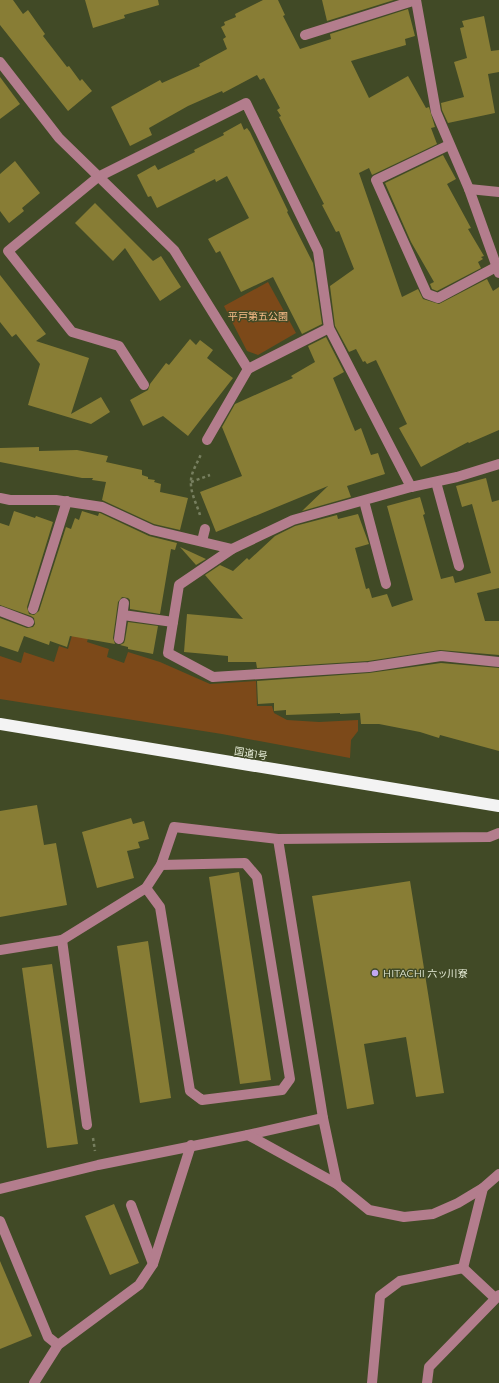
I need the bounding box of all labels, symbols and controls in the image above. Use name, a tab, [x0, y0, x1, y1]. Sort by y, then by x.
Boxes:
park label: 平戸第五公園	[228, 310, 288, 323]
street label: 国道1号	[233, 744, 269, 763]
place label: HITACHI 六ッ川寮	[383, 967, 467, 980]
marker: HITACHI 六ッ川寮	[370, 968, 380, 978]

